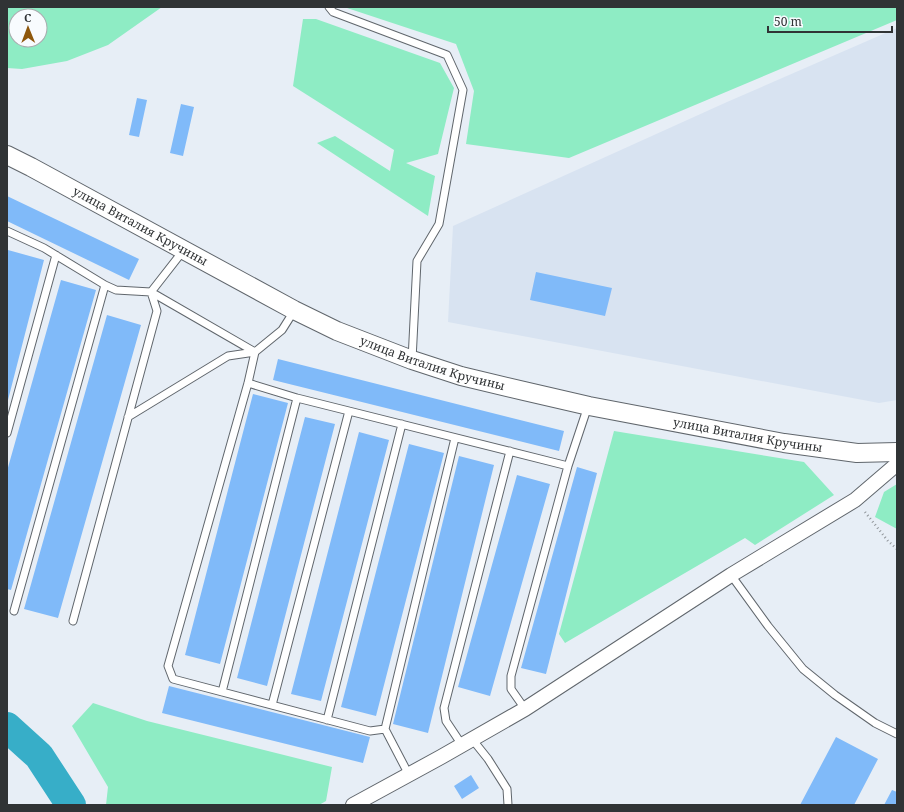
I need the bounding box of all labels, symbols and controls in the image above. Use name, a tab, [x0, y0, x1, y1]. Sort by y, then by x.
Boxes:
north arrow	[8, 8, 48, 48]
scale bar	[768, 8, 892, 34]
text: С	[24, 10, 32, 25]
text: 50 m	[774, 13, 802, 30]
street label: улица Виталия Кручины	[70, 182, 211, 270]
street label: улица Виталия Кручины	[358, 332, 507, 394]
street label: улица Виталия Кручины	[672, 413, 824, 456]

